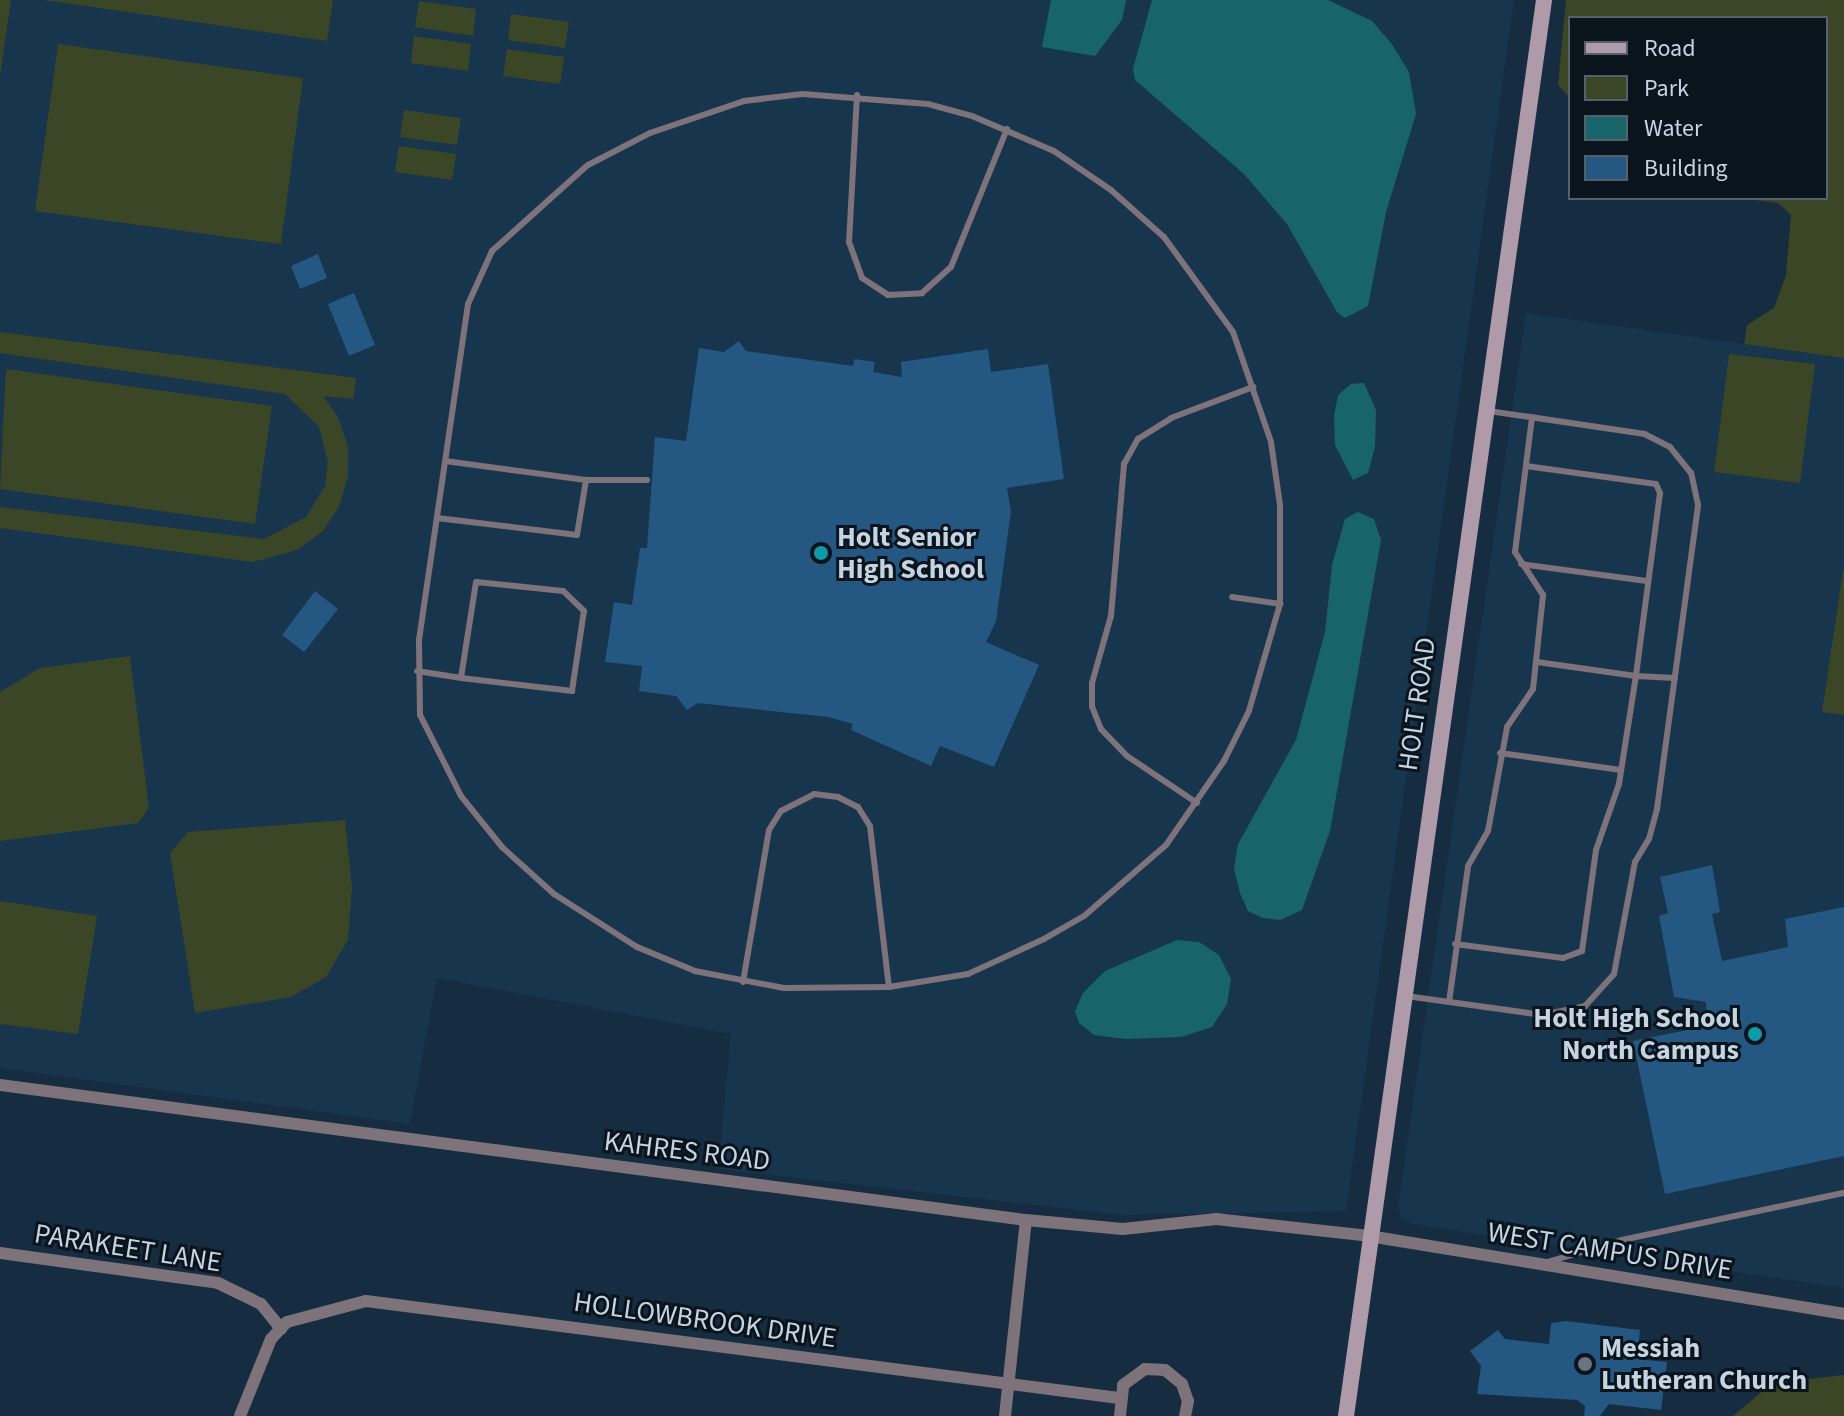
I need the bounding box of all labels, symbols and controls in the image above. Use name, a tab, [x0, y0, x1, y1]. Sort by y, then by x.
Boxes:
legend	[1568, 16, 1828, 200]
text: Road	[1644, 31, 1696, 66]
text: Park	[1644, 71, 1689, 106]
text: Water	[1644, 111, 1702, 146]
text: Building	[1644, 151, 1728, 186]
place label: Holt Senior High School	[837, 520, 984, 586]
marker: Holt Senior High School	[812, 544, 830, 562]
street label: HOLT ROAD	[1391, 635, 1443, 773]
place label: Holt High School North Campus	[1533, 1001, 1739, 1067]
marker: Holt High School North Campus	[1746, 1025, 1764, 1043]
street label: KAHRES ROAD	[602, 1124, 772, 1178]
street label: WEST CAMPUS DRIVE	[1485, 1215, 1735, 1287]
street label: PARAKEET LANE	[32, 1217, 224, 1279]
street label: HOLLOWBROOK DRIVE	[572, 1285, 838, 1355]
place label: Messiah Lutheran Church	[1601, 1331, 1807, 1397]
marker: Messiah Lutheran Church	[1576, 1355, 1594, 1373]

